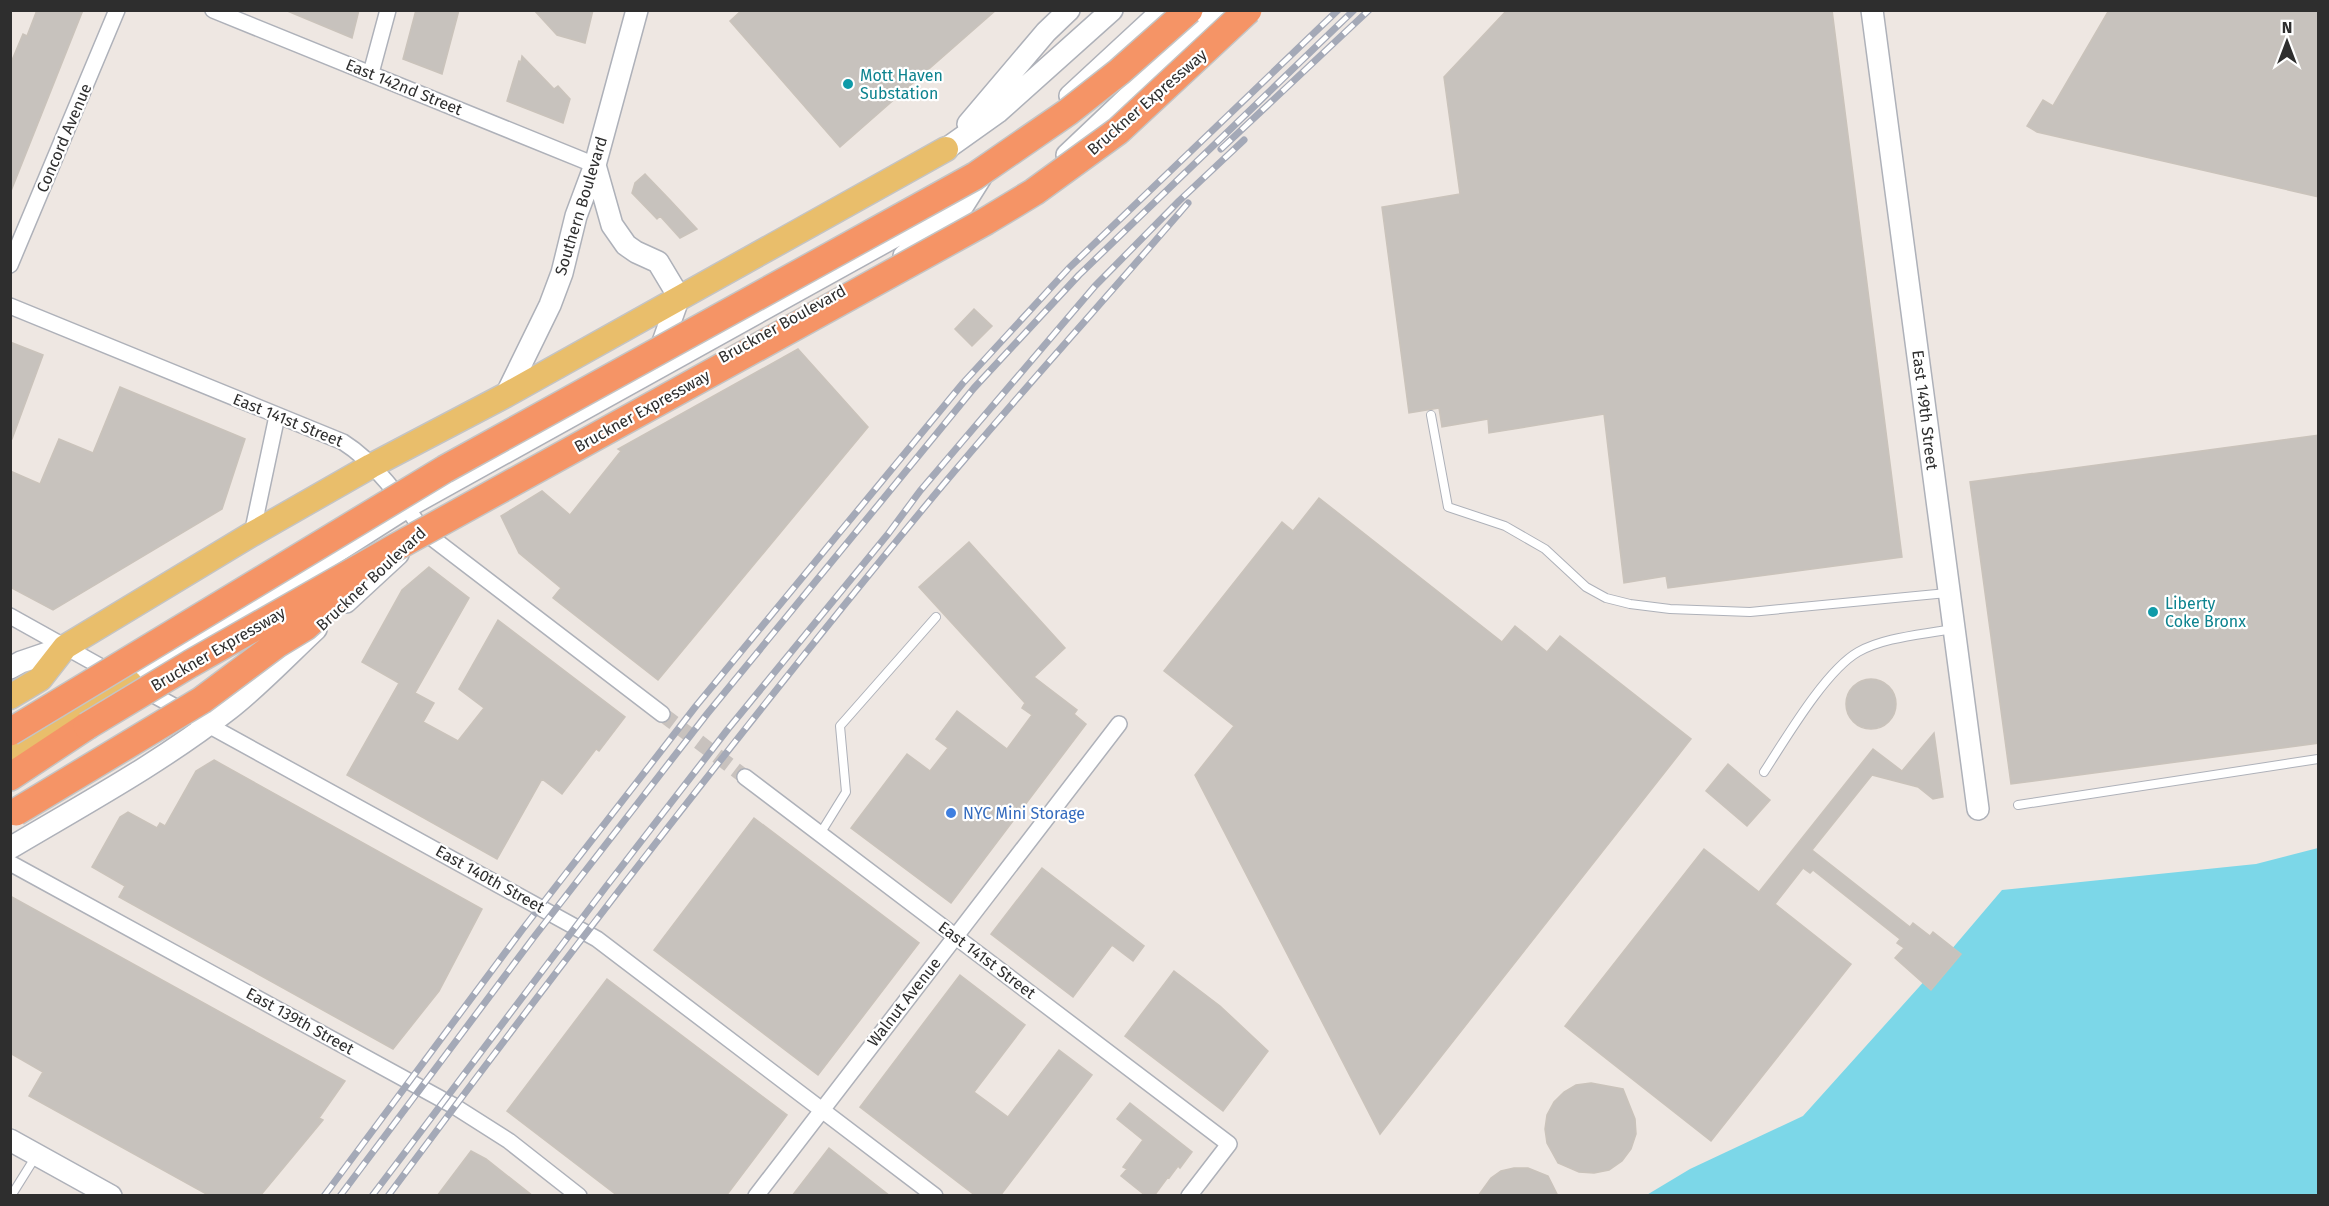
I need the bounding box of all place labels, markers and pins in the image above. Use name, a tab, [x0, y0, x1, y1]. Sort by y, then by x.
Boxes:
place label: Mott Haven Substation	[860, 66, 943, 103]
marker: Mott Haven Substation	[841, 77, 855, 91]
place label: Liberty Coke Bronx	[2165, 594, 2246, 631]
marker: Liberty Coke Bronx	[2146, 605, 2160, 619]
place label: NYC Mini Storage	[963, 804, 1085, 823]
marker: NYC Mini Storage	[944, 806, 958, 820]

